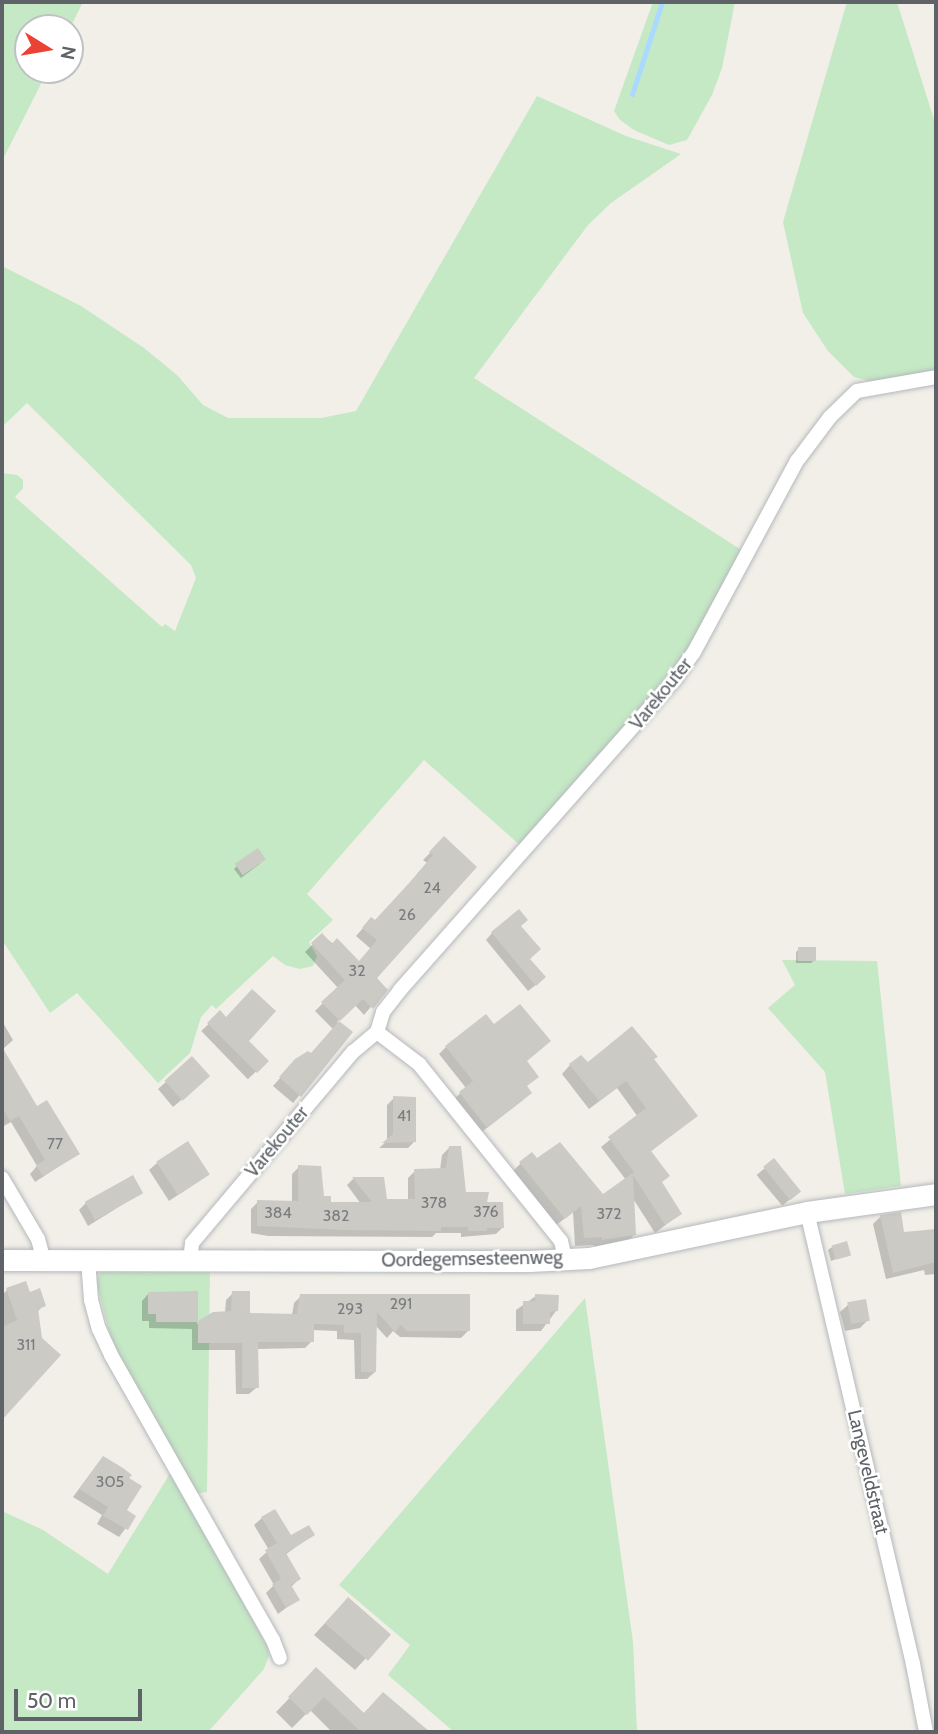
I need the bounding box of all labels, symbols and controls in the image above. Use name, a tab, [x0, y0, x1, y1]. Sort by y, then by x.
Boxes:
north arrow	[14, 14, 84, 84]
text: N	[56, 44, 81, 62]
street label: Varekouter	[625, 653, 697, 735]
house number: 24	[423, 878, 441, 898]
house number: 26	[398, 905, 416, 925]
house number: 32	[348, 961, 366, 981]
street label: Varekouter	[241, 1102, 313, 1182]
house number: 41	[397, 1106, 411, 1126]
house number: 77	[47, 1134, 63, 1154]
house number: 378	[421, 1193, 447, 1213]
house number: 376	[473, 1202, 499, 1222]
house number: 384	[264, 1203, 292, 1223]
house number: 372	[596, 1204, 622, 1224]
house number: 382	[323, 1206, 349, 1226]
street label: Oordegemsesteenweg	[381, 1246, 563, 1272]
house number: 291	[390, 1294, 412, 1314]
house number: 293	[337, 1299, 363, 1319]
house number: 311	[16, 1335, 36, 1355]
street label: Langeveldstraat	[843, 1408, 893, 1536]
house number: 305	[96, 1472, 124, 1492]
scale bar	[18, 1674, 145, 1718]
text: 50 m	[27, 1688, 76, 1713]

